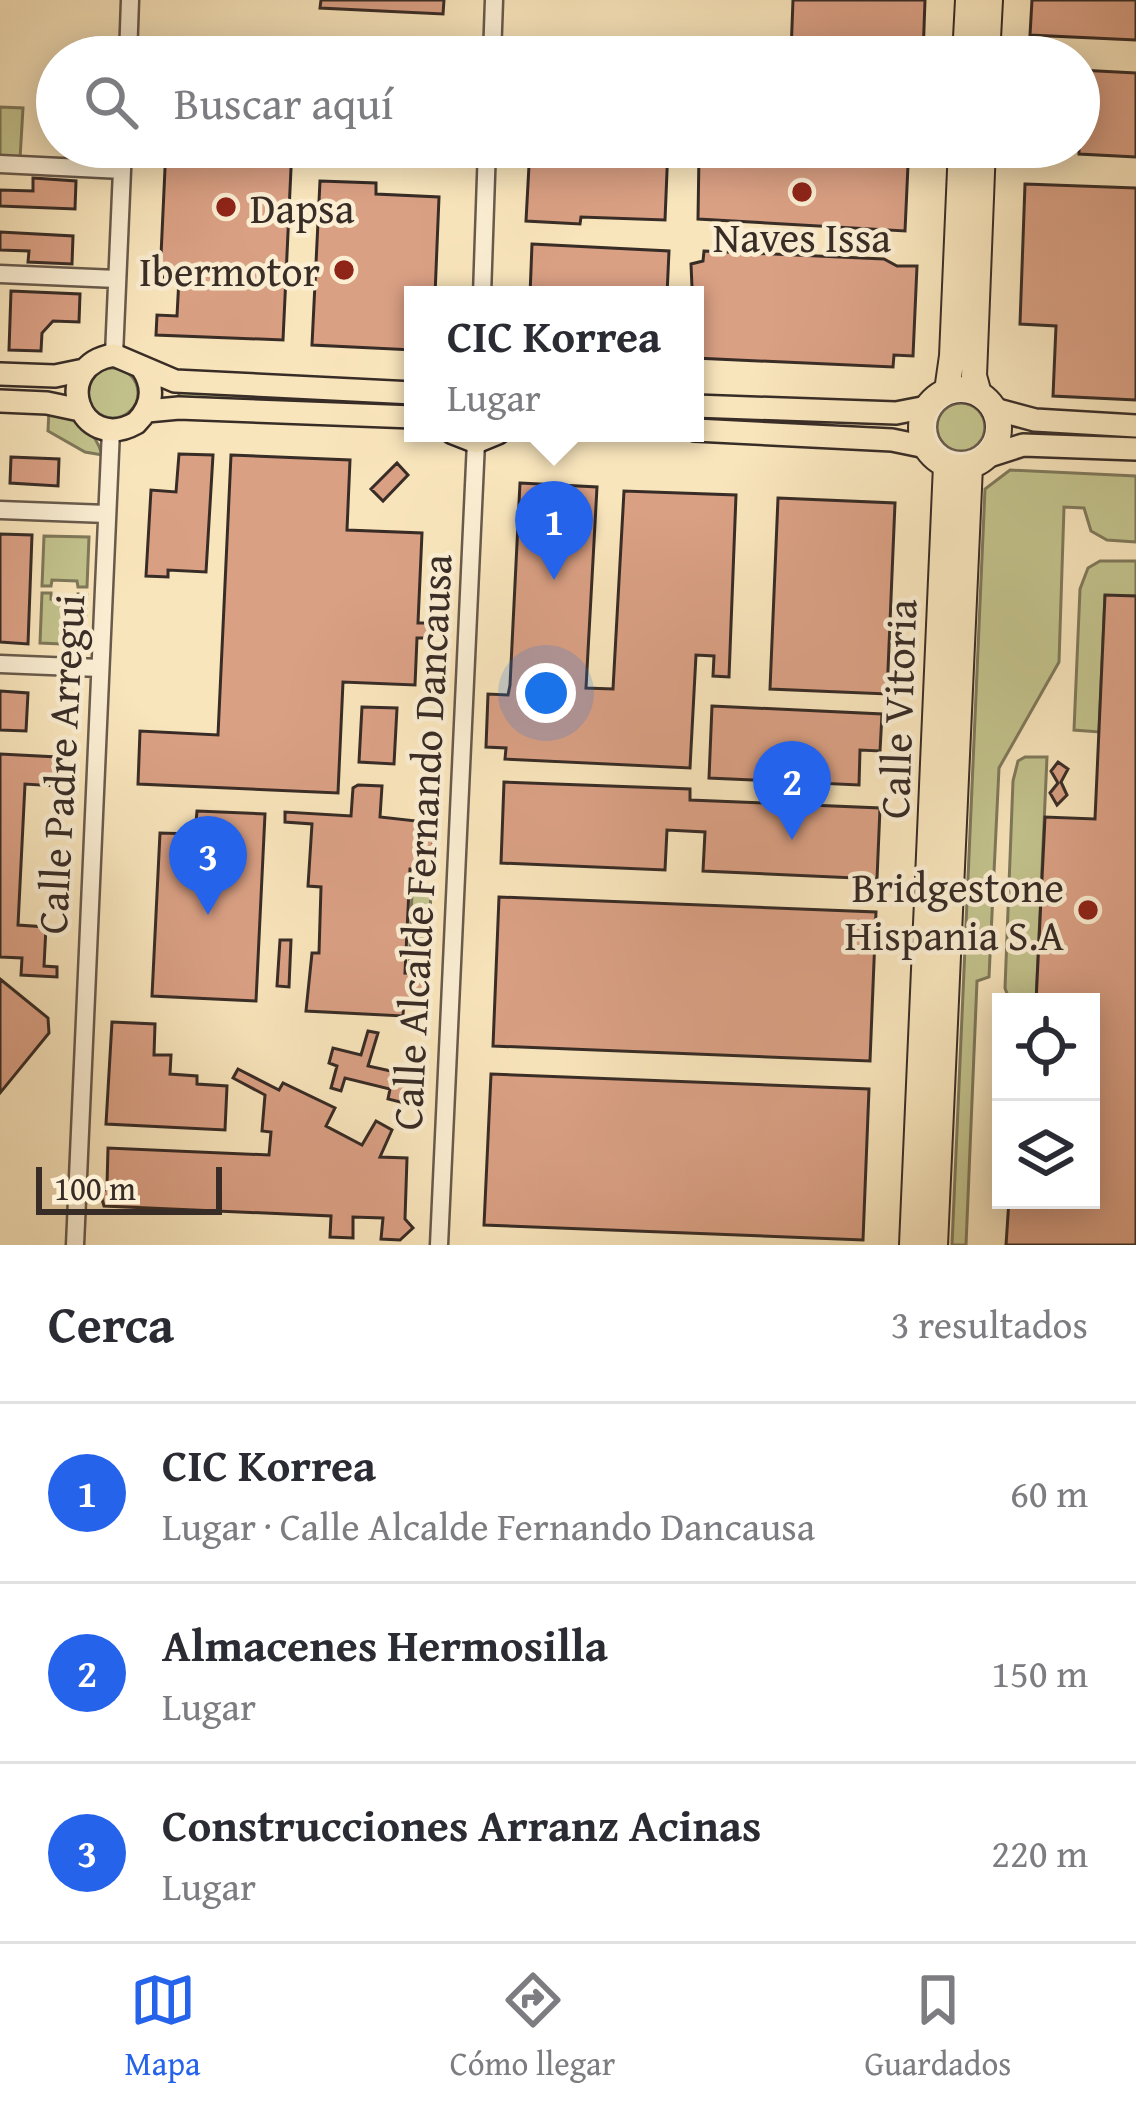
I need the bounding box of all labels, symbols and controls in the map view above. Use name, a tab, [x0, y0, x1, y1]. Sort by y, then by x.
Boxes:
search box	[36, 36, 1100, 168]
icon: search	[78, 69, 144, 135]
text: Buscar aquí	[174, 70, 393, 135]
place label: Dapsa	[250, 177, 355, 238]
marker: Naves Issa	[789, 179, 815, 205]
marker: Dapsa	[213, 194, 239, 220]
place label: Naves Issa	[713, 206, 891, 267]
place label: Ibermotor	[139, 240, 320, 301]
marker: Ibermotor	[331, 257, 357, 283]
popup	[404, 286, 704, 442]
text: CIC Korrea	[447, 303, 661, 368]
text: Lugar	[447, 368, 541, 425]
pin: 1	[515, 481, 593, 580]
street label: Calle Alcalde Fernando Dancausa	[375, 552, 467, 1132]
street label: Calle Padre Arregui	[21, 593, 99, 935]
street label: Calle Vitoria	[863, 598, 931, 820]
your location	[516, 663, 576, 723]
pin: 2	[753, 741, 831, 840]
pin: 3	[169, 816, 247, 915]
place label: Bridgestone Hispania S.A	[845, 856, 1065, 965]
marker: Bridgestone Hispania S.A	[1075, 897, 1101, 923]
map controls	[992, 993, 1100, 1209]
button: locate	[992, 993, 1100, 1101]
button: layers	[992, 1101, 1100, 1209]
scale bar	[36, 1161, 222, 1214]
text: 100 m	[54, 1164, 136, 1212]
text: Cerca	[48, 1286, 174, 1361]
text: 3 resultados	[891, 1295, 1088, 1352]
text: CIC Korrea	[162, 1432, 376, 1497]
text: 1	[77, 1464, 97, 1521]
text: 60 m	[1010, 1464, 1088, 1521]
text: Lugar · Calle Alcalde Fernando Dancausa	[162, 1497, 815, 1554]
text: Almacenes Hermosilla	[162, 1612, 608, 1677]
text: 2	[77, 1644, 97, 1701]
text: 150 m	[991, 1644, 1088, 1701]
text: Lugar	[162, 1677, 256, 1734]
text: Construcciones Arranz Acinas	[162, 1792, 761, 1857]
text: 3	[77, 1824, 97, 1881]
text: 220 m	[991, 1824, 1088, 1881]
text: Lugar	[162, 1857, 256, 1914]
tab: Mapa	[125, 1967, 201, 2087]
tab: Cómo llegar	[450, 1967, 615, 2087]
tab: Guardados	[864, 1967, 1011, 2087]

